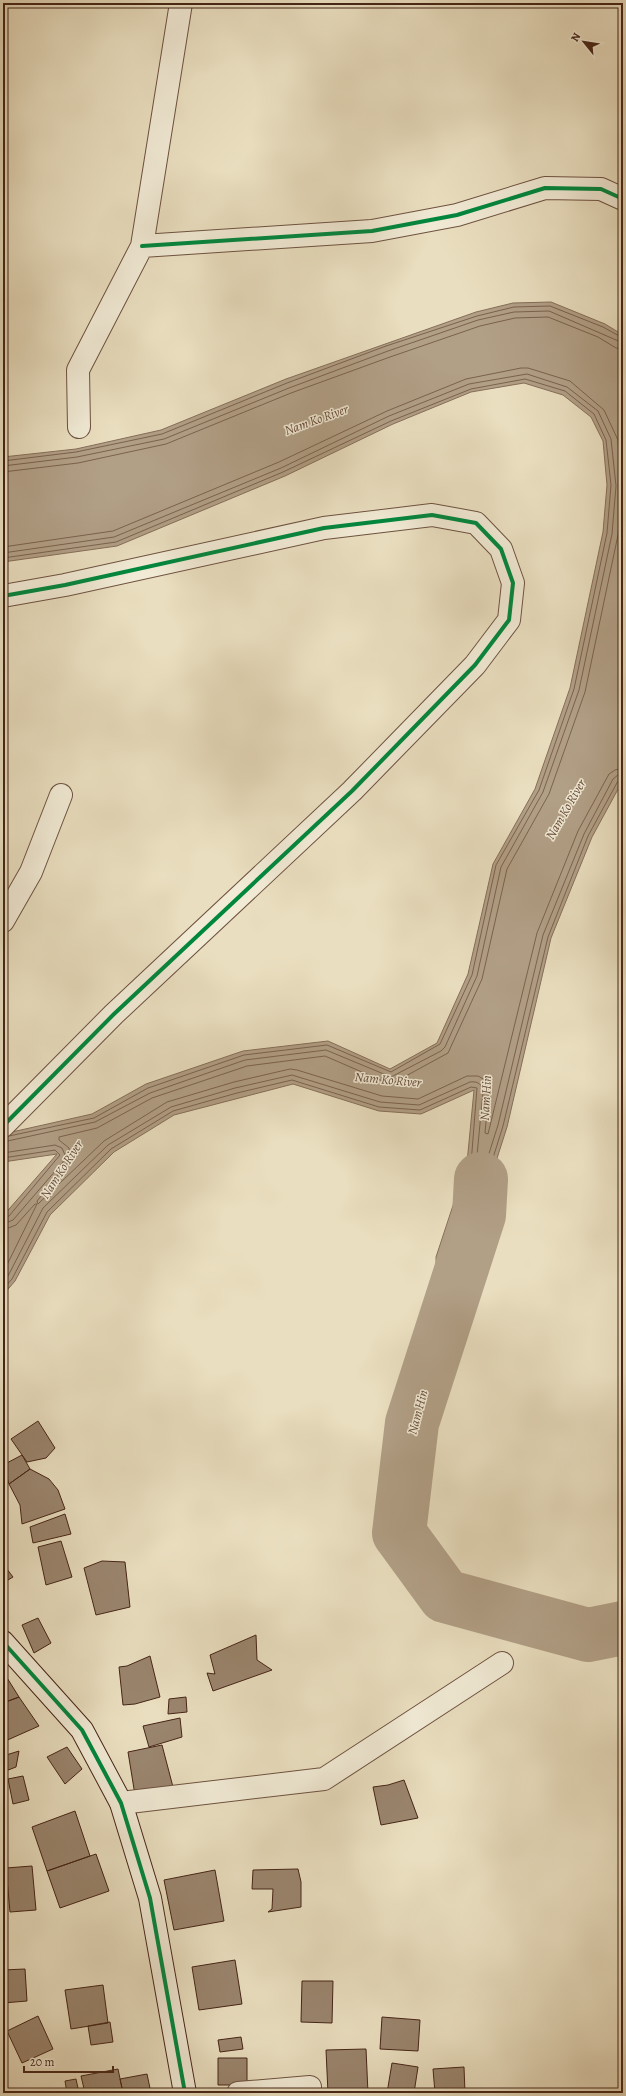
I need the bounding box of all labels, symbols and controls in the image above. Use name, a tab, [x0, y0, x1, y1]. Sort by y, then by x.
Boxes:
north arrow	[564, 22, 604, 62]
text: N	[567, 30, 584, 44]
water label: Nam Ko River	[282, 400, 351, 439]
water label: Nam Ko River	[541, 776, 590, 842]
water label: Nam Ko River	[354, 1068, 422, 1091]
water label: Nam Hin	[476, 1075, 495, 1121]
water label: Nam Ko River	[36, 1136, 87, 1202]
water label: Nam Hin	[403, 1388, 432, 1436]
scale bar	[24, 2048, 113, 2074]
text: 20 m	[30, 2054, 54, 2070]

